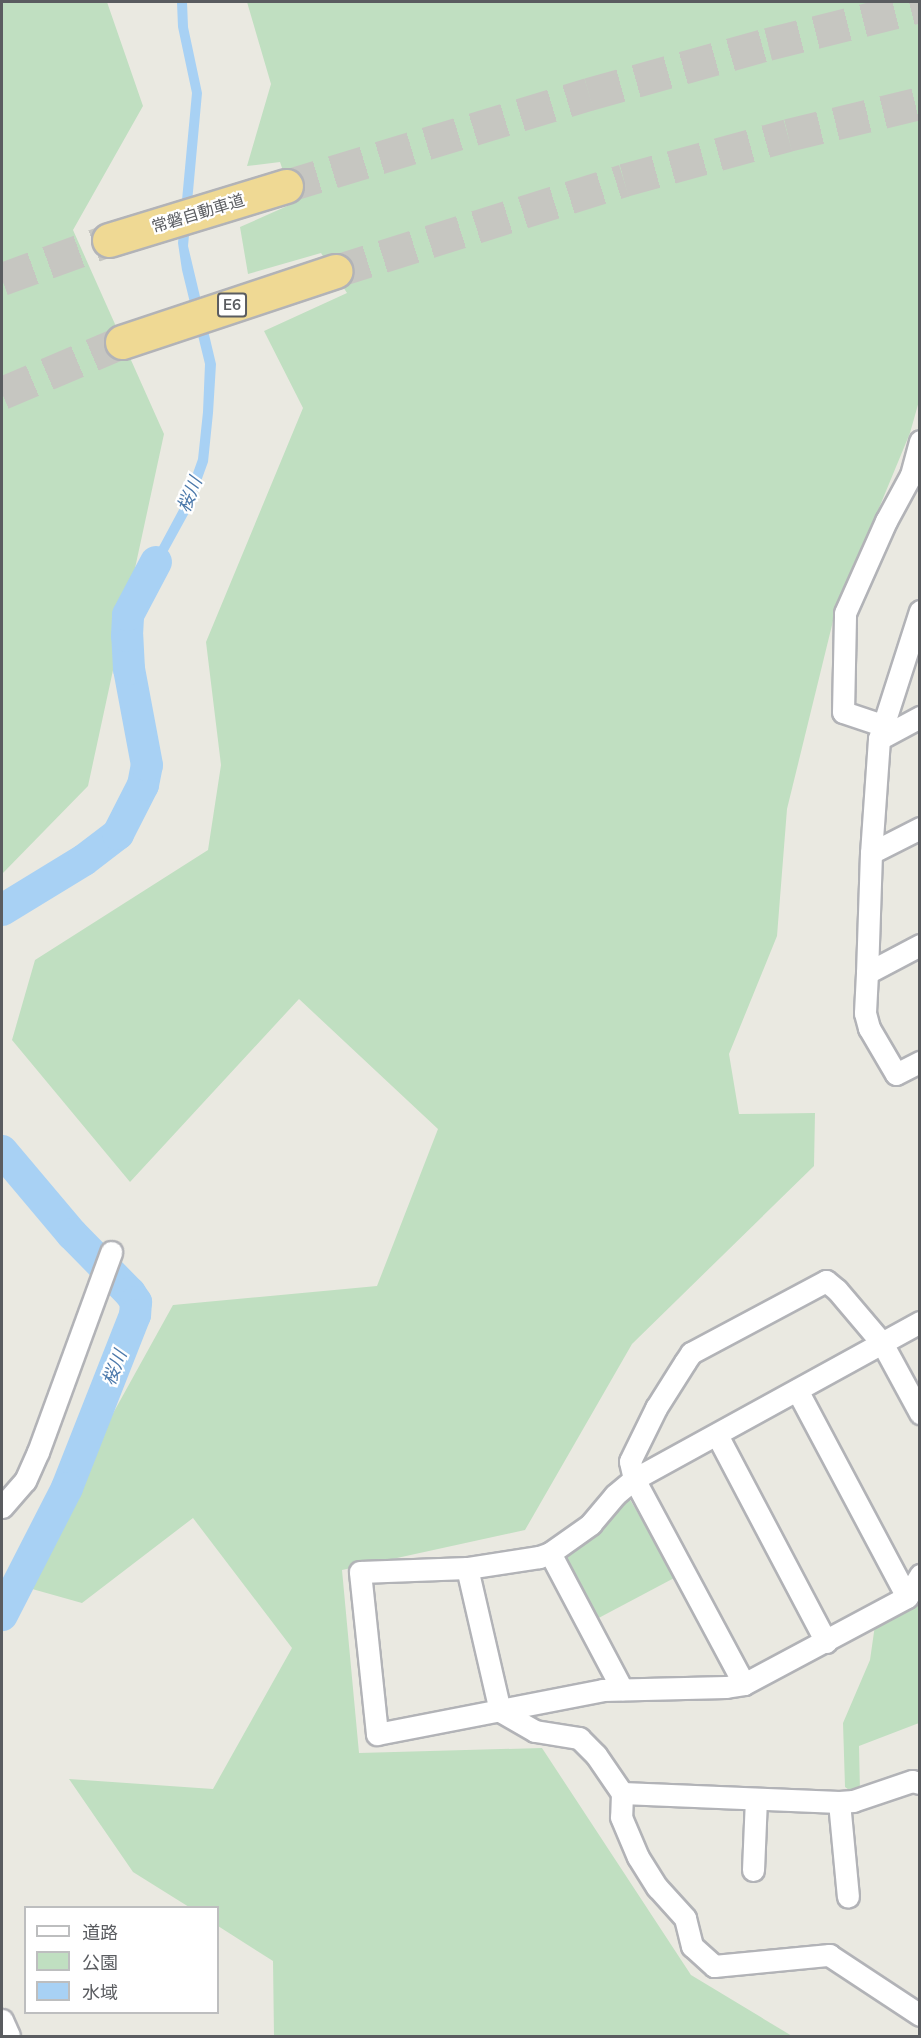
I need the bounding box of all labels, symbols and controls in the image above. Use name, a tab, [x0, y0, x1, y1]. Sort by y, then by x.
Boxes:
street label: 常磐自動車道	[149, 190, 247, 236]
road number: E6	[217, 293, 247, 317]
water label: 桜川	[173, 474, 207, 516]
water label: 桜川	[98, 1347, 132, 1389]
legend	[24, 1906, 219, 2014]
text: 道路	[82, 1921, 118, 1944]
text: 公園	[82, 1951, 118, 1974]
text: 水域	[82, 1981, 118, 2004]

